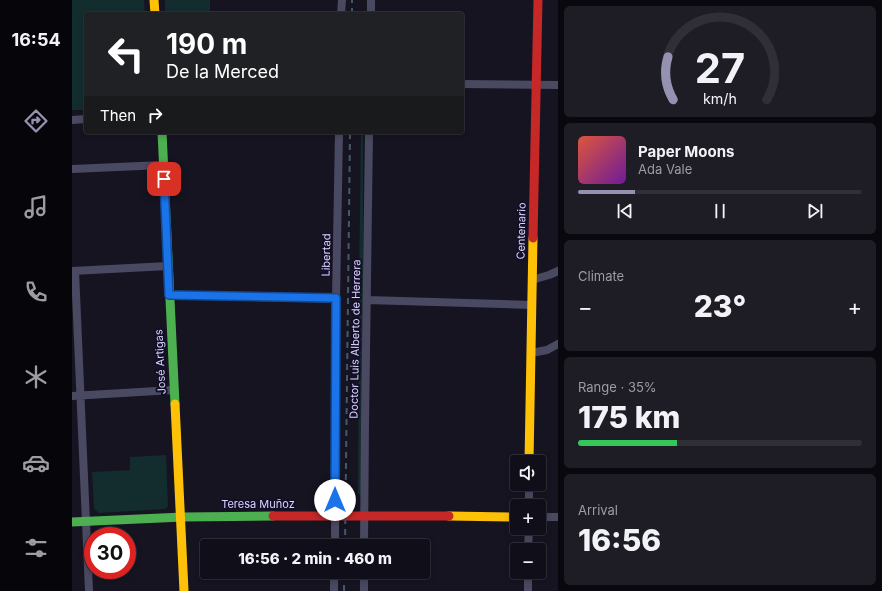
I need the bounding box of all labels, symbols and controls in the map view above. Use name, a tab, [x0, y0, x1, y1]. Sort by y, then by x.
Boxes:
text: 190 m	[166, 27, 247, 61]
icon: left	[100, 28, 152, 80]
text: 16:54	[11, 29, 61, 50]
text: 27	[695, 42, 745, 92]
text: De la Merced	[166, 61, 279, 82]
text: km/h	[703, 89, 737, 106]
icon: right	[144, 104, 166, 126]
text: Then	[100, 106, 136, 125]
icon: directions	[22, 107, 50, 135]
text: Paper Moons	[638, 142, 734, 161]
text: Ada Vale	[638, 161, 692, 177]
pin	[147, 162, 181, 196]
icon: arrive	[153, 168, 175, 190]
icon: music	[22, 193, 50, 221]
icon: previous	[614, 200, 636, 222]
icon: pause	[709, 200, 731, 222]
icon: next	[804, 200, 826, 222]
street label: Centenario	[514, 202, 529, 260]
street label: Libertad	[319, 233, 333, 277]
street label: Doctor Luis Alberto de Herrera	[347, 259, 363, 419]
text: Climate	[578, 268, 624, 284]
icon: phone	[22, 278, 50, 306]
text: 23°	[694, 288, 746, 324]
text: −	[578, 294, 593, 320]
text: +	[847, 294, 862, 320]
street label: José Artigas	[151, 329, 169, 395]
icon: climate	[22, 363, 50, 391]
text: Range · 35%	[578, 379, 657, 395]
text: 175 km	[578, 399, 680, 435]
icon: car	[22, 449, 50, 477]
map controls	[510, 455, 546, 579]
button: sound	[510, 455, 546, 491]
position arrow	[314, 479, 356, 521]
street label: Teresa Muñoz	[221, 497, 295, 511]
button: +	[510, 499, 546, 535]
text: Arrival	[578, 502, 618, 518]
text: 16:56	[578, 522, 661, 558]
speed limit sign: 30	[84, 527, 136, 579]
icon: filters	[22, 534, 50, 562]
button: −	[510, 543, 546, 579]
text: 16:56 · 2 min · 460 m	[238, 549, 392, 568]

